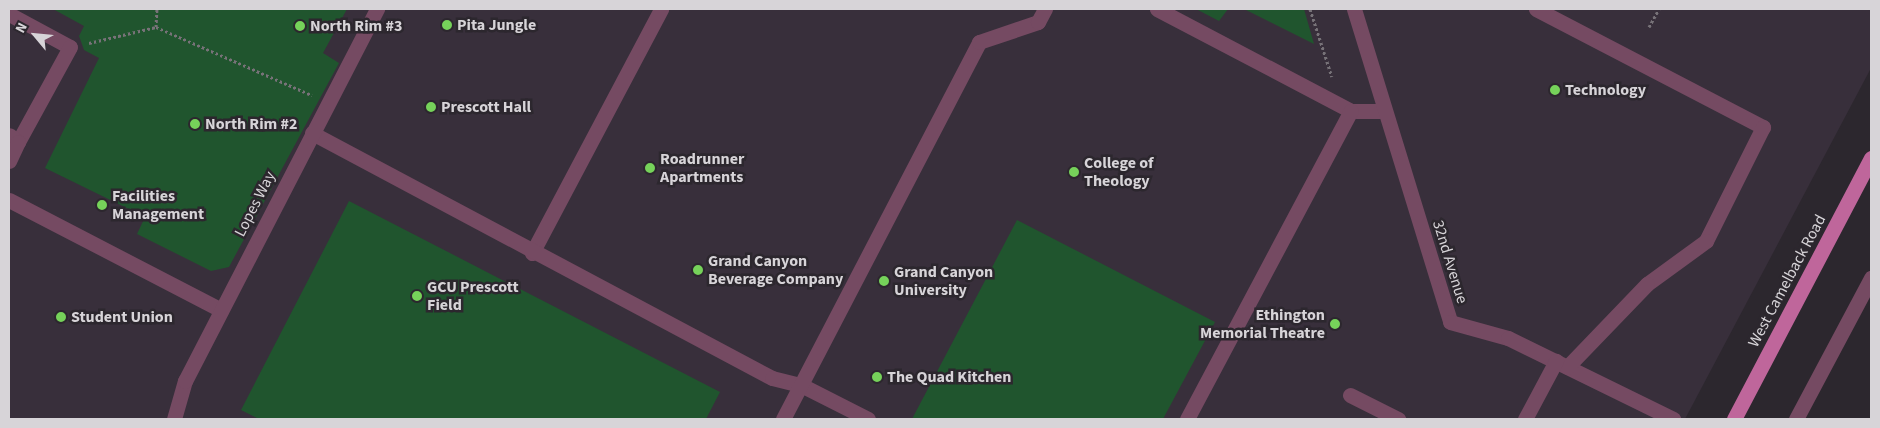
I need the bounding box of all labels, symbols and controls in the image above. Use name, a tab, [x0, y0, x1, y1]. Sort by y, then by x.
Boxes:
north arrow	[10, 10, 60, 60]
place label: Pita Jungle	[457, 15, 536, 35]
place label: North Rim #3	[310, 16, 402, 36]
text: N	[11, 19, 33, 37]
marker: Pita Jungle	[441, 19, 453, 31]
marker: North Rim #3	[294, 20, 306, 32]
place label: Technology	[1565, 80, 1646, 100]
marker: Technology	[1549, 84, 1561, 96]
place label: Prescott Hall	[441, 97, 531, 117]
marker: Prescott Hall	[425, 101, 437, 113]
place label: North Rim #2	[205, 114, 297, 134]
marker: North Rim #2	[189, 118, 201, 130]
place label: Roadrunner Apartments	[660, 149, 744, 187]
place label: College of Theology	[1084, 153, 1153, 191]
marker: Roadrunner Apartments	[644, 162, 656, 174]
marker: College of Theology	[1068, 166, 1080, 178]
street label: Lopes Way	[230, 168, 280, 240]
place label: Facilities Management	[112, 186, 204, 224]
marker: Facilities Management	[96, 199, 108, 211]
street label: West Camelback Road	[1744, 211, 1830, 351]
street label: 32nd Avenue	[1428, 218, 1472, 306]
place label: Grand Canyon Beverage Company	[708, 251, 843, 289]
place label: Grand Canyon University	[894, 262, 993, 300]
marker: Grand Canyon Beverage Company	[692, 264, 704, 276]
marker: Grand Canyon University	[878, 275, 890, 287]
place label: GCU Prescott Field	[427, 277, 519, 315]
marker: GCU Prescott Field	[411, 290, 423, 302]
place label: Ethington Memorial Theatre	[1200, 305, 1325, 343]
place label: Student Union	[71, 307, 173, 327]
marker: Student Union	[55, 311, 67, 323]
marker: Ethington Memorial Theatre	[1329, 318, 1341, 330]
place label: The Quad Kitchen	[887, 367, 1011, 387]
marker: The Quad Kitchen	[871, 371, 883, 383]

